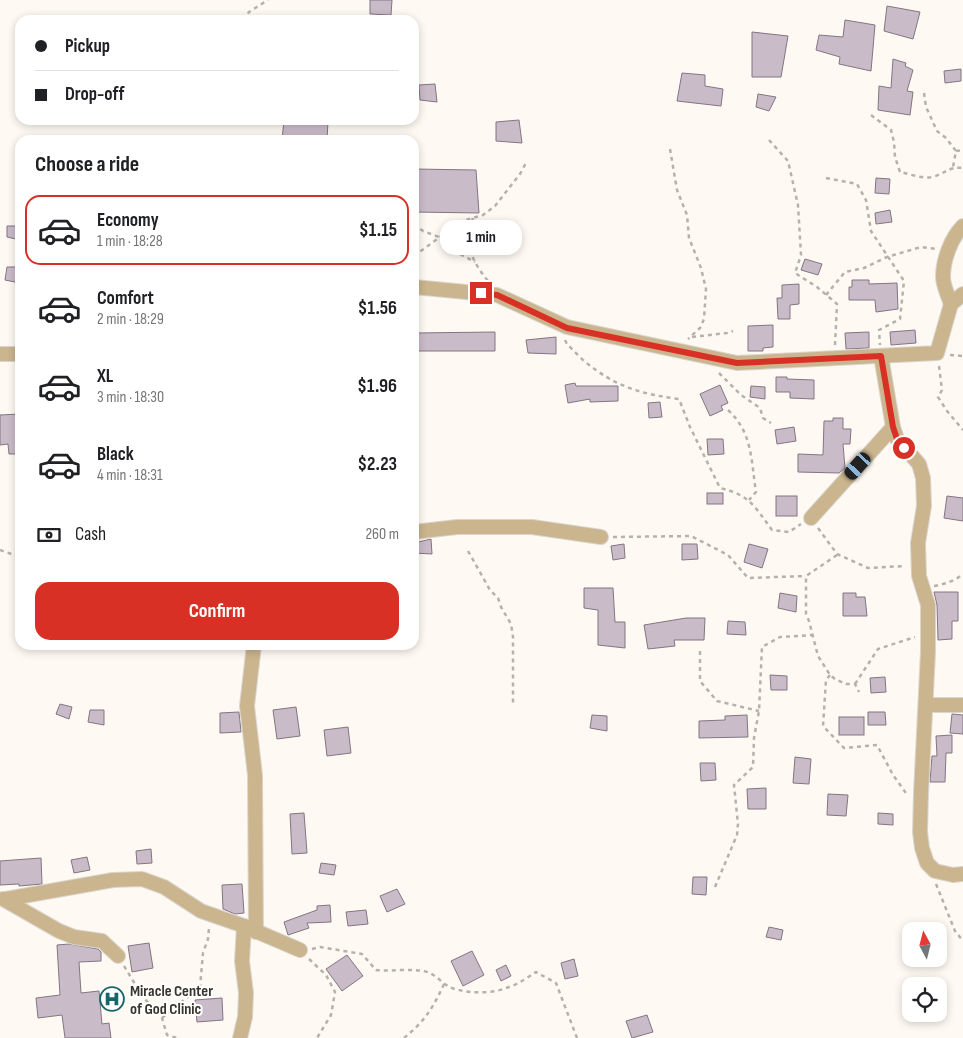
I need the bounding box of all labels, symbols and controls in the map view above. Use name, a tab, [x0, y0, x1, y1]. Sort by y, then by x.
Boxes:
text: Pickup	[65, 35, 110, 58]
text: Drop-off	[65, 83, 125, 106]
text: Choose a ride	[35, 151, 139, 178]
icon: car	[37, 208, 82, 253]
text: Economy	[97, 209, 159, 232]
text: $1.15	[359, 219, 397, 242]
callout: 1 min	[440, 220, 522, 256]
text: 1 min	[466, 228, 496, 247]
text: 1 min · 18:28	[97, 232, 163, 251]
route end	[470, 282, 492, 304]
icon: car	[37, 286, 82, 331]
text: Comfort	[97, 287, 154, 310]
text: $1.56	[358, 297, 397, 320]
text: 2 min · 18:29	[97, 310, 164, 329]
icon: car	[37, 364, 82, 409]
text: XL	[97, 365, 113, 388]
text: $1.96	[357, 375, 397, 398]
text: 3 min · 18:30	[97, 388, 164, 407]
route start	[893, 437, 915, 459]
icon: car	[37, 442, 82, 487]
text: Black	[97, 443, 134, 466]
car	[842, 450, 873, 482]
text: $2.23	[357, 453, 397, 476]
text: 4 min · 18:31	[97, 466, 163, 485]
icon: cash	[35, 521, 63, 549]
text: Cash	[75, 523, 106, 546]
text: 260 m	[365, 525, 399, 544]
button: Confirm	[35, 582, 399, 640]
north arrow	[902, 922, 948, 968]
map controls	[902, 922, 947, 1022]
button: locate	[902, 977, 947, 1022]
place label: Miracle Center of God Clinic	[130, 982, 213, 1019]
hospital icon: Miracle Center of God Clinic	[99, 986, 125, 1012]

